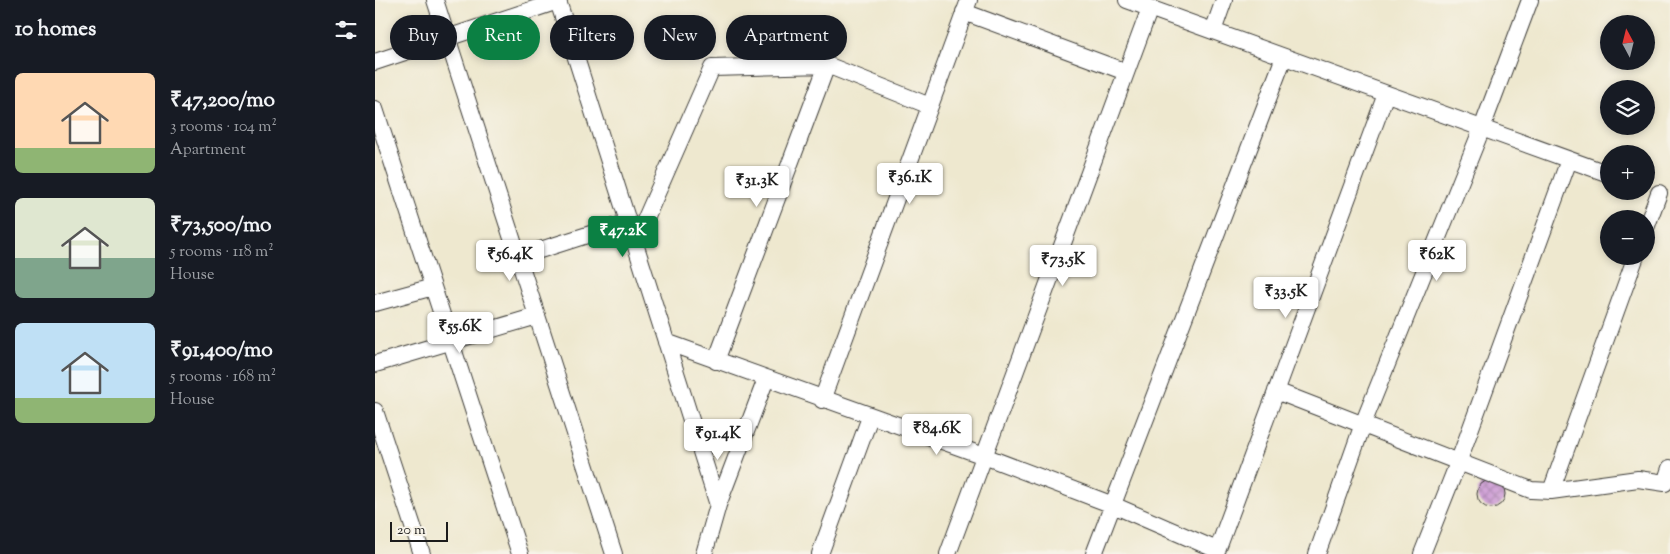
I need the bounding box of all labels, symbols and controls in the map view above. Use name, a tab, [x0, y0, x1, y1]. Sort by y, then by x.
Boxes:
text: 10 homes	[15, 15, 96, 45]
chip: Buy	[390, 15, 457, 60]
chip: Rent	[467, 15, 540, 60]
chip: Filters	[550, 15, 634, 60]
chip: New	[644, 15, 716, 60]
chip: Apartment	[726, 15, 847, 60]
north arrow	[1600, 15, 1655, 70]
map controls	[1600, 15, 1655, 265]
icon: filters	[332, 16, 360, 44]
button: layers	[1600, 80, 1655, 135]
text: ₹47,200/mo	[170, 86, 275, 116]
icon: home	[55, 93, 115, 153]
text: 3 rooms · 104 m²	[170, 116, 277, 139]
text: Apartment	[170, 139, 246, 162]
button: +	[1600, 145, 1655, 200]
pin: ₹36.1K	[869, 162, 951, 205]
pin: ₹31.3K	[716, 166, 798, 208]
text: ₹36.1K	[888, 167, 932, 190]
text: ₹31.3K	[735, 170, 779, 193]
button: −	[1600, 210, 1655, 265]
text: ₹73,500/mo	[170, 211, 272, 241]
pin: ₹47.2K	[582, 216, 664, 258]
icon: home	[55, 218, 115, 278]
text: ₹47.2K	[599, 220, 647, 243]
pin: ₹56.4K	[469, 240, 551, 282]
pin: ₹62K	[1407, 240, 1467, 282]
text: 5 rooms · 118 m²	[170, 241, 274, 264]
text: ₹56.4K	[487, 244, 533, 267]
pin: ₹73.5K	[1022, 244, 1104, 287]
text: ₹62K	[1419, 244, 1455, 267]
text: ₹73.5K	[1041, 249, 1085, 272]
text: House	[170, 264, 214, 287]
pin: ₹33.5K	[1245, 276, 1327, 319]
text: ₹33.5K	[1264, 281, 1308, 304]
pin: ₹55.6K	[419, 312, 501, 354]
text: ₹55.6K	[438, 316, 482, 339]
text: ₹91,400/mo	[170, 336, 273, 366]
icon: home	[55, 343, 115, 403]
text: 5 rooms · 168 m²	[170, 366, 276, 389]
text: House	[170, 389, 214, 412]
pin: ₹84.6K	[896, 414, 978, 456]
pin: ₹91.4K	[677, 418, 759, 461]
text: ₹84.6K	[913, 418, 961, 441]
text: ₹91.4K	[695, 423, 741, 446]
scale bar	[390, 519, 447, 542]
text: 20 m	[397, 521, 426, 541]

